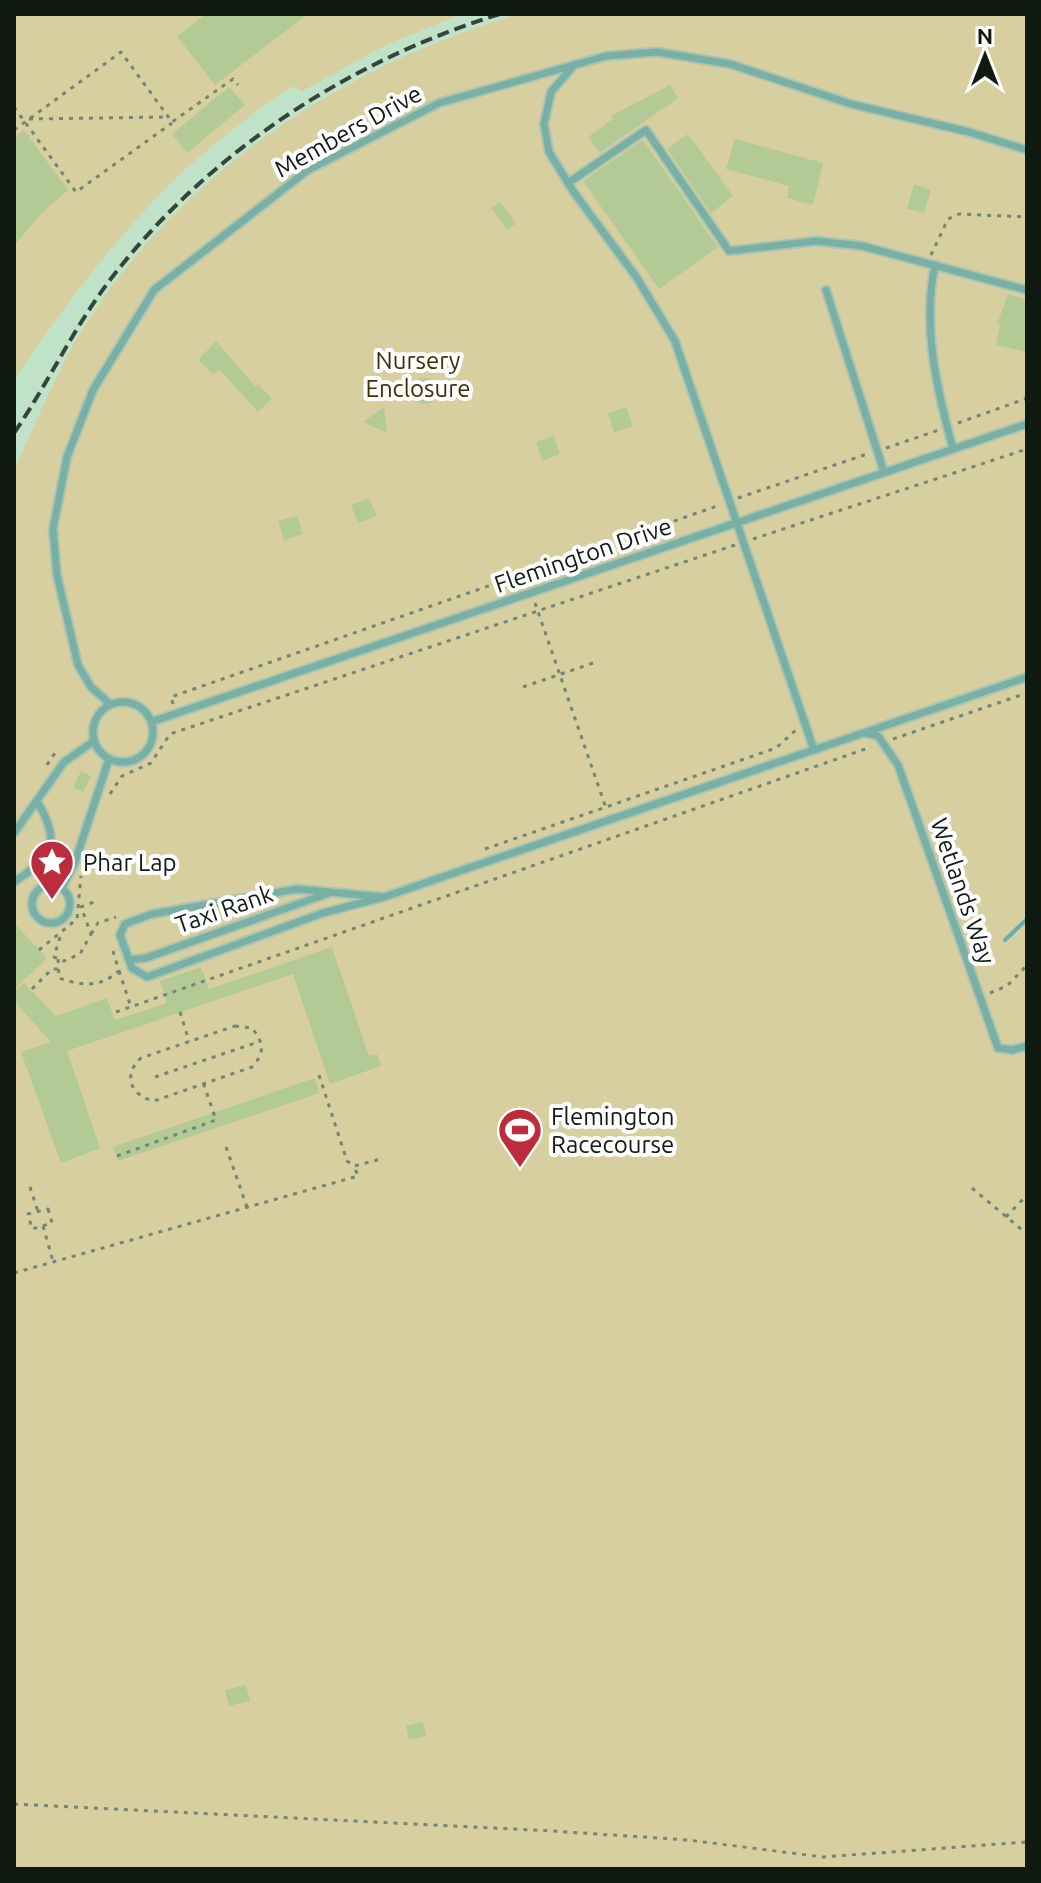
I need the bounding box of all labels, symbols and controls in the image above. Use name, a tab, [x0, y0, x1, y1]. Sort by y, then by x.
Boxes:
north arrow	[945, 16, 1025, 96]
text: N	[977, 23, 993, 48]
street label: Members Drive	[270, 79, 426, 183]
park label: Nursery Enclosure	[365, 347, 471, 402]
street label: Flemington Drive	[491, 512, 675, 598]
street label: Wetlands Way	[925, 815, 1001, 968]
place icon: Phar Lap	[28, 838, 76, 901]
place label: Phar Lap	[83, 849, 177, 876]
street label: Taxi Rank	[172, 880, 276, 938]
place label: Flemington Racecourse	[551, 1103, 674, 1158]
sports icon: Flemington Racecourse	[496, 1106, 544, 1169]

